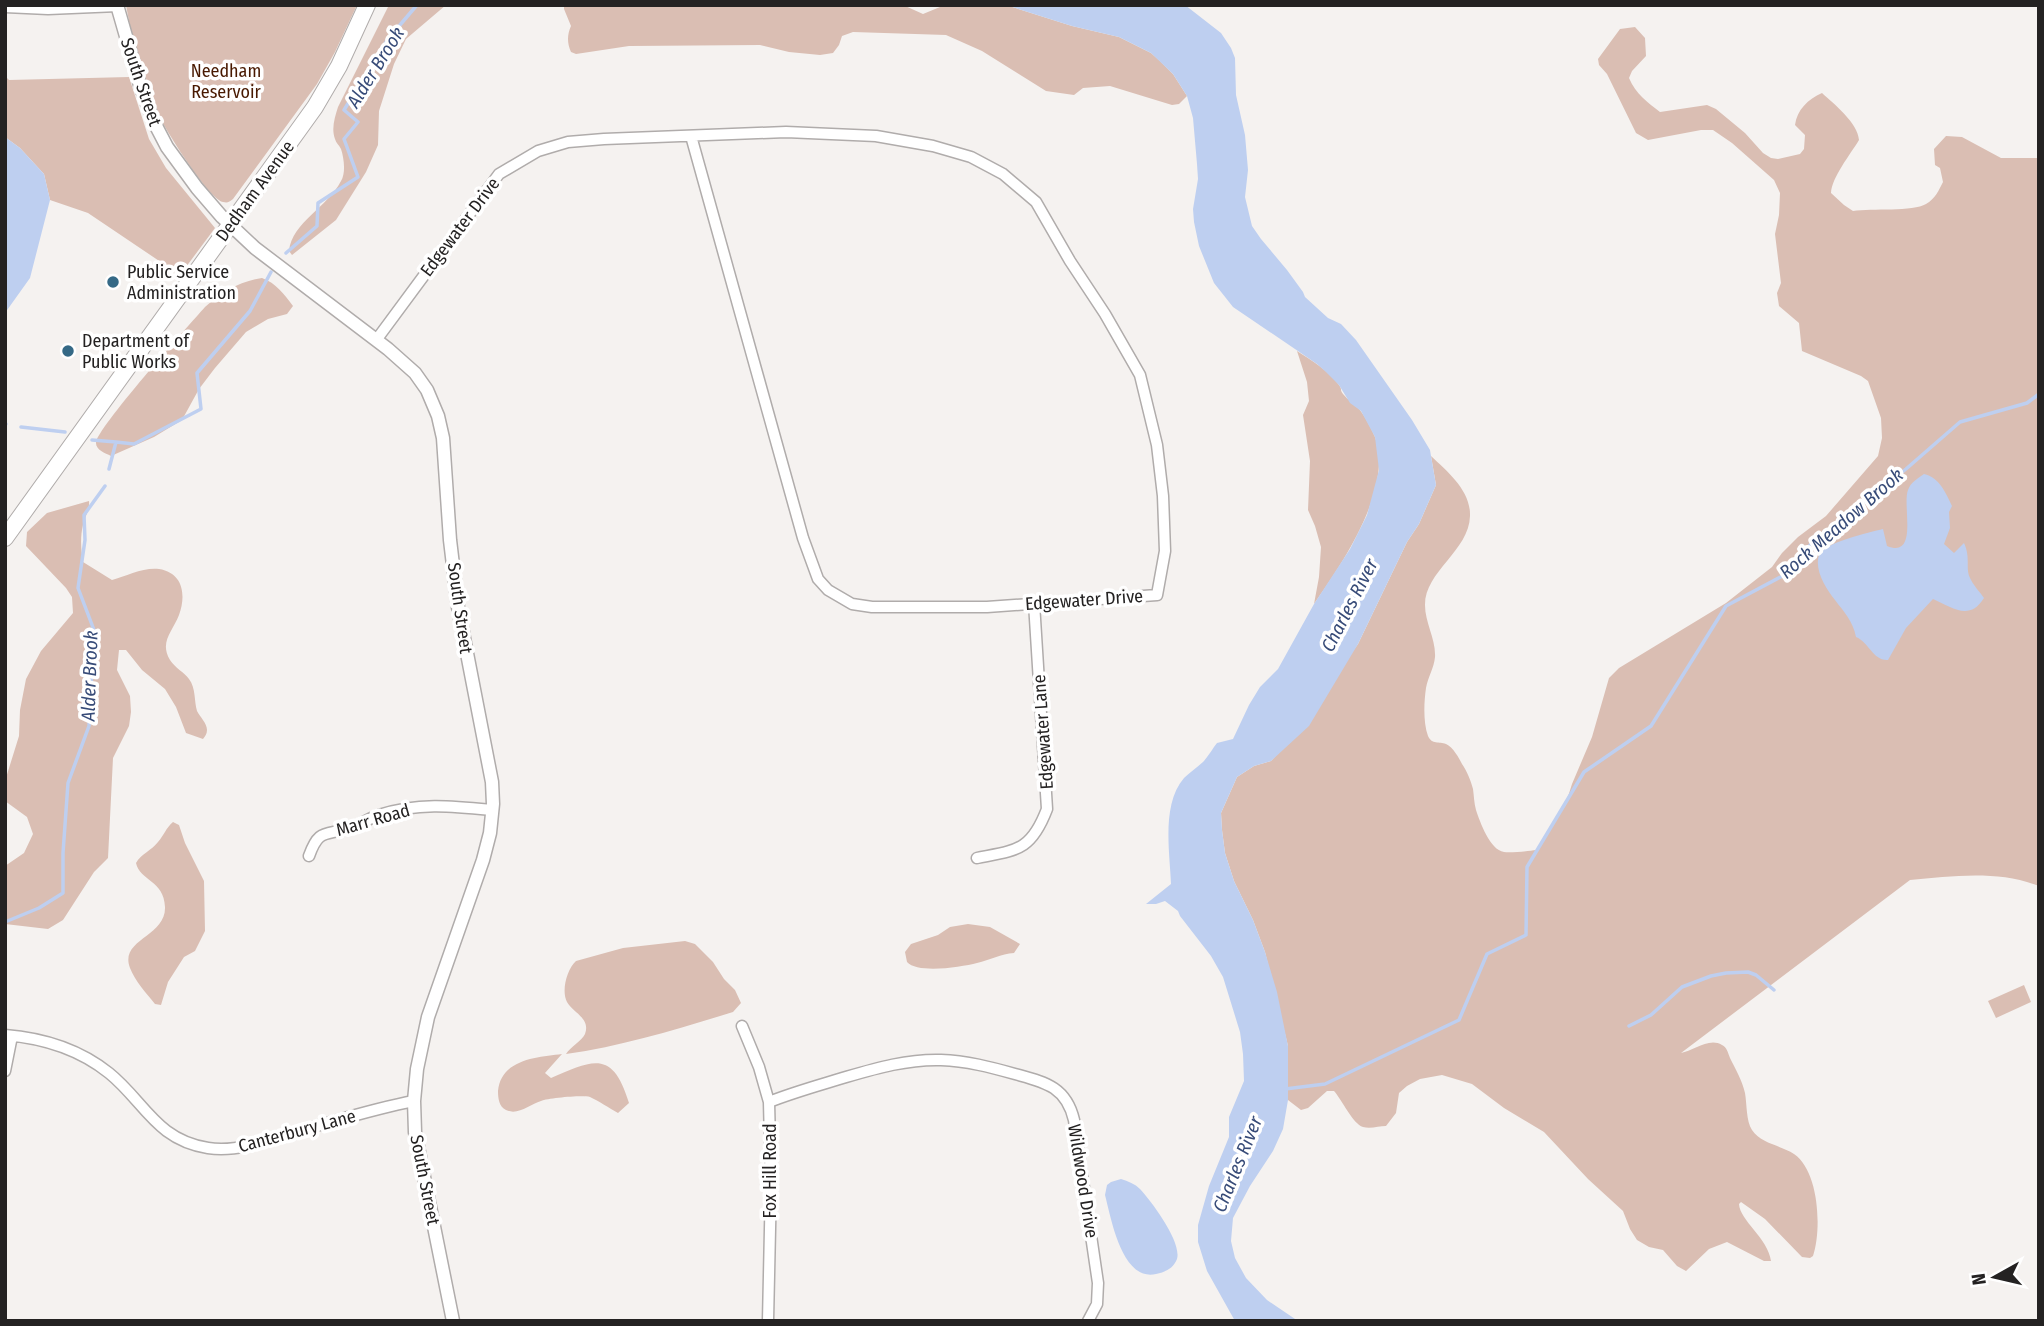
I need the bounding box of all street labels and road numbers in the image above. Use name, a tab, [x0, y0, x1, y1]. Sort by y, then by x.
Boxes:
street label: South Street	[116, 35, 166, 129]
street label: Dedham Avenue	[211, 136, 299, 246]
street label: Edgewater Drive	[416, 173, 504, 281]
street label: South Street	[443, 561, 477, 655]
street label: Edgewater Drive	[1024, 585, 1144, 615]
street label: Edgewater Lane	[1028, 674, 1058, 790]
street label: Marr Road	[334, 799, 412, 841]
street label: Canterbury Lane	[236, 1105, 358, 1157]
street label: Wildwood Drive	[1063, 1122, 1103, 1240]
street label: Fox Hill Road	[759, 1123, 781, 1219]
street label: South Street	[405, 1133, 445, 1227]

